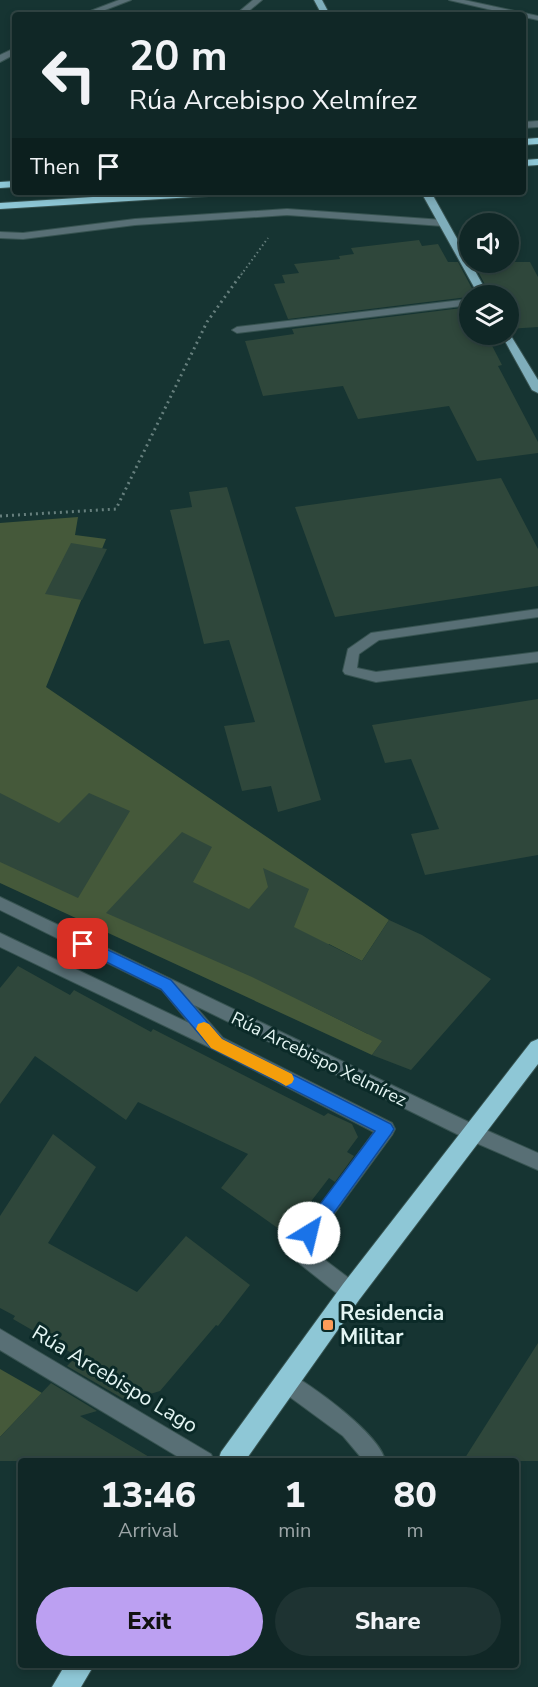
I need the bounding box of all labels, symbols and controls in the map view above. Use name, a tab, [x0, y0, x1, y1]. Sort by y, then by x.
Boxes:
text: 20 m	[129, 28, 228, 85]
icon: left	[30, 36, 108, 114]
text: Rúa Arcebispo Xelmírez	[129, 82, 417, 119]
icon: arrive	[92, 150, 125, 183]
text: Then	[30, 152, 80, 182]
map controls	[459, 213, 519, 345]
button: sound	[459, 213, 519, 273]
button: layers	[459, 285, 519, 345]
pin	[57, 918, 108, 969]
icon: arrive	[66, 927, 99, 960]
street label: Rúa Arcebispo Xelmírez	[227, 1006, 411, 1112]
position arrow	[277, 1201, 341, 1265]
place label: Residencia Militar	[340, 1299, 444, 1351]
street label: Rúa Arcebispo Lago	[27, 1318, 203, 1440]
marker: Residencia Militar	[321, 1318, 335, 1332]
text: 13:46	[100, 1471, 196, 1520]
text: 1	[284, 1471, 306, 1520]
text: 80	[394, 1471, 437, 1520]
text: Arrival	[118, 1517, 178, 1544]
text: min	[278, 1517, 311, 1544]
text: m	[407, 1517, 424, 1544]
button: Exit	[36, 1587, 263, 1656]
button: Share	[275, 1587, 501, 1656]

